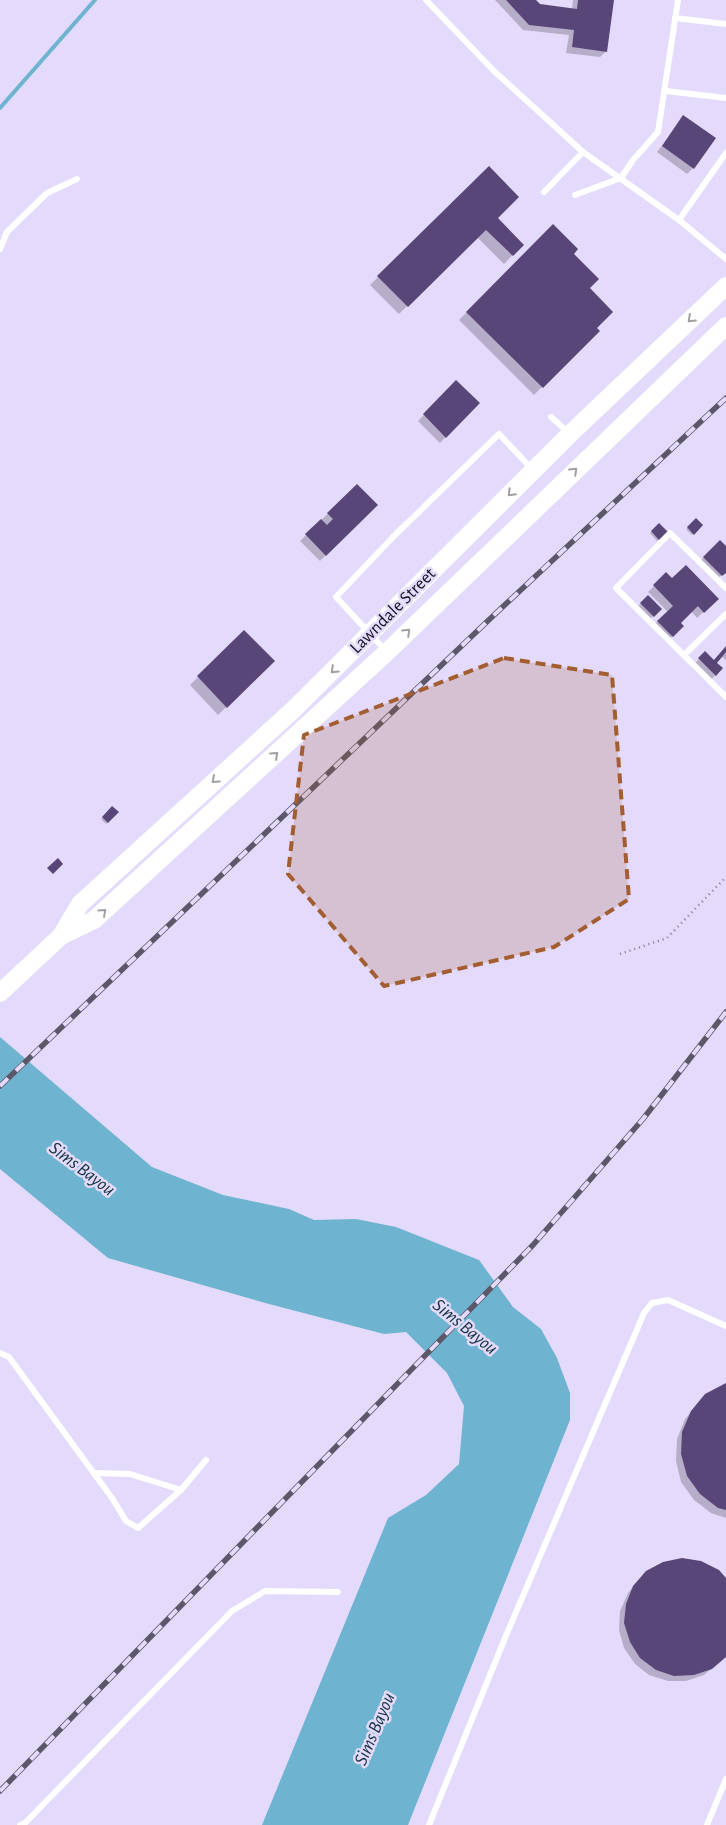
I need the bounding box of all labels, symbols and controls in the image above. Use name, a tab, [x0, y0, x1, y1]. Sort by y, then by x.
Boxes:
one-way arrow	[687, 313, 696, 322]
one-way arrow	[568, 468, 577, 477]
one-way arrow	[508, 487, 517, 496]
street label: Lawndale Street	[347, 565, 439, 657]
one-way arrow	[401, 629, 410, 638]
one-way arrow	[331, 664, 340, 673]
one-way arrow	[269, 752, 278, 761]
one-way arrow	[212, 775, 221, 784]
one-way arrow	[97, 908, 106, 917]
water label: Sims Bayou	[46, 1138, 118, 1200]
water label: Sims Bayou	[429, 1295, 501, 1359]
water label: Sims Bayou	[351, 1690, 399, 1768]

